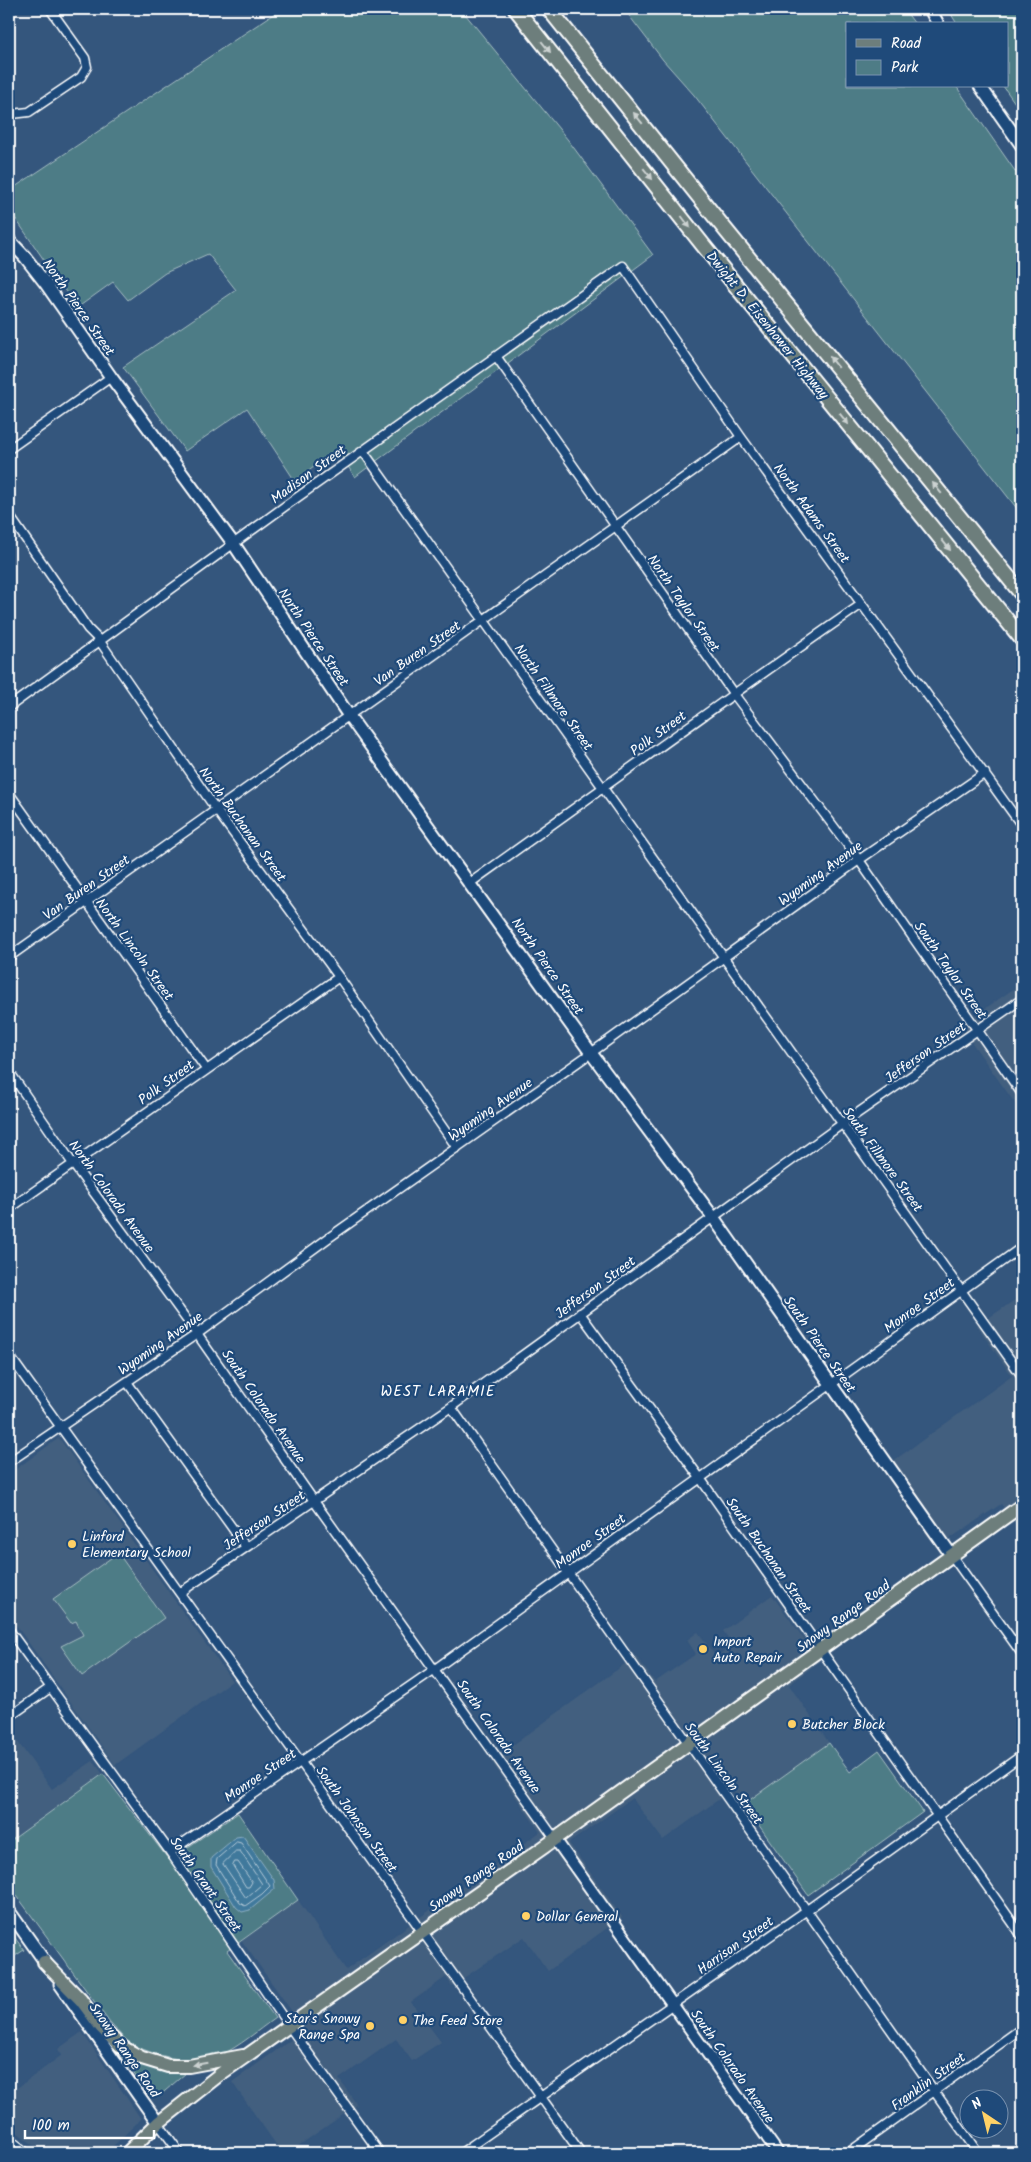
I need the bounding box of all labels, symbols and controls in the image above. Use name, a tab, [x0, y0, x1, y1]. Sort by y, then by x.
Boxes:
legend	[846, 22, 1008, 88]
text: Road	[891, 32, 922, 56]
one-way arrow	[541, 40, 552, 53]
text: Park	[891, 56, 919, 80]
one-way arrow	[632, 112, 643, 125]
one-way arrow	[643, 167, 654, 180]
one-way arrow	[680, 215, 691, 228]
street label: Dwight D. Eisenhower Highway	[700, 247, 834, 405]
street label: North Pierce Street	[36, 254, 120, 361]
one-way arrow	[829, 355, 840, 368]
one-way arrow	[838, 412, 849, 425]
street label: Madison Street	[266, 439, 351, 510]
street label: North Adams Street	[767, 459, 855, 569]
one-way arrow	[931, 482, 942, 495]
one-way arrow	[941, 538, 952, 551]
street label: North Taylor Street	[641, 550, 726, 658]
street label: North Pierce Street	[272, 584, 355, 692]
street label: Van Buren Street	[369, 615, 466, 692]
street label: North Fillmore Street	[508, 640, 599, 756]
street label: Polk Street	[626, 705, 692, 762]
street label: North Buchanan Street	[193, 762, 292, 887]
street label: Wyoming Avenue	[774, 835, 868, 912]
street label: Van Buren Street	[38, 849, 135, 926]
street label: North Lincoln Street	[89, 894, 179, 1006]
street label: North Pierce Street	[505, 913, 589, 1020]
street label: South Taylor Street	[908, 917, 993, 1025]
street label: Jefferson Street	[880, 1016, 971, 1089]
street label: Polk Street	[134, 1054, 200, 1111]
street label: Wyoming Avenue	[444, 1072, 538, 1147]
street label: South Fillmore Street	[836, 1102, 928, 1218]
street label: North Colorado Avenue	[63, 1136, 160, 1258]
street label: Jefferson Street	[551, 1251, 641, 1325]
street label: Monroe Street	[879, 1272, 960, 1339]
street label: South Pierce Street	[777, 1291, 861, 1398]
street label: Wyoming Avenue	[114, 1306, 208, 1381]
street label: South Colorado Avenue	[215, 1345, 311, 1469]
district label: WEST LARAMIE	[381, 1380, 496, 1404]
street label: Jefferson Street	[219, 1485, 311, 1557]
street label: South Buchanan Street	[720, 1493, 817, 1619]
street label: Monroe Street	[550, 1508, 631, 1575]
place label: Linford Elementary School	[82, 1526, 191, 1564]
marker: Linford Elementary School	[66, 1538, 78, 1550]
street label: Snowy Range Road	[792, 1574, 896, 1659]
place label: Import Auto Repair	[713, 1631, 783, 1669]
marker: Import Auto Repair	[697, 1643, 709, 1655]
street label: South Colorado Avenue	[450, 1675, 546, 1799]
place label: Butcher Block	[802, 1714, 885, 1736]
street label: South Lincoln Street	[678, 1718, 768, 1830]
marker: Butcher Block	[786, 1718, 798, 1730]
street label: Monroe Street	[220, 1743, 302, 1808]
street label: South Johnson Street	[310, 1761, 403, 1878]
street label: South Grant Street	[164, 1832, 247, 1938]
street label: Snowy Range Road	[425, 1835, 529, 1918]
place label: Dollar General	[536, 1906, 619, 1928]
marker: Dollar General	[520, 1910, 532, 1922]
street label: Harrison Street	[693, 1911, 779, 1980]
street label: Snowy Range Road	[83, 1999, 166, 2103]
street label: South Colorado Avenue	[684, 2005, 780, 2129]
place label: Star's Snowy Range Spa	[285, 2008, 360, 2046]
place label: The Feed Store	[413, 2010, 503, 2032]
marker: The Feed Store	[397, 2014, 409, 2026]
marker: Star's Snowy Range Spa	[364, 2020, 376, 2032]
street label: Franklin Street	[887, 2047, 971, 2117]
one-way arrow	[191, 2061, 207, 2069]
north arrow	[958, 2090, 1008, 2140]
text: N	[967, 2093, 987, 2116]
scale bar	[25, 2107, 154, 2139]
text: 100 m	[32, 2114, 70, 2138]

